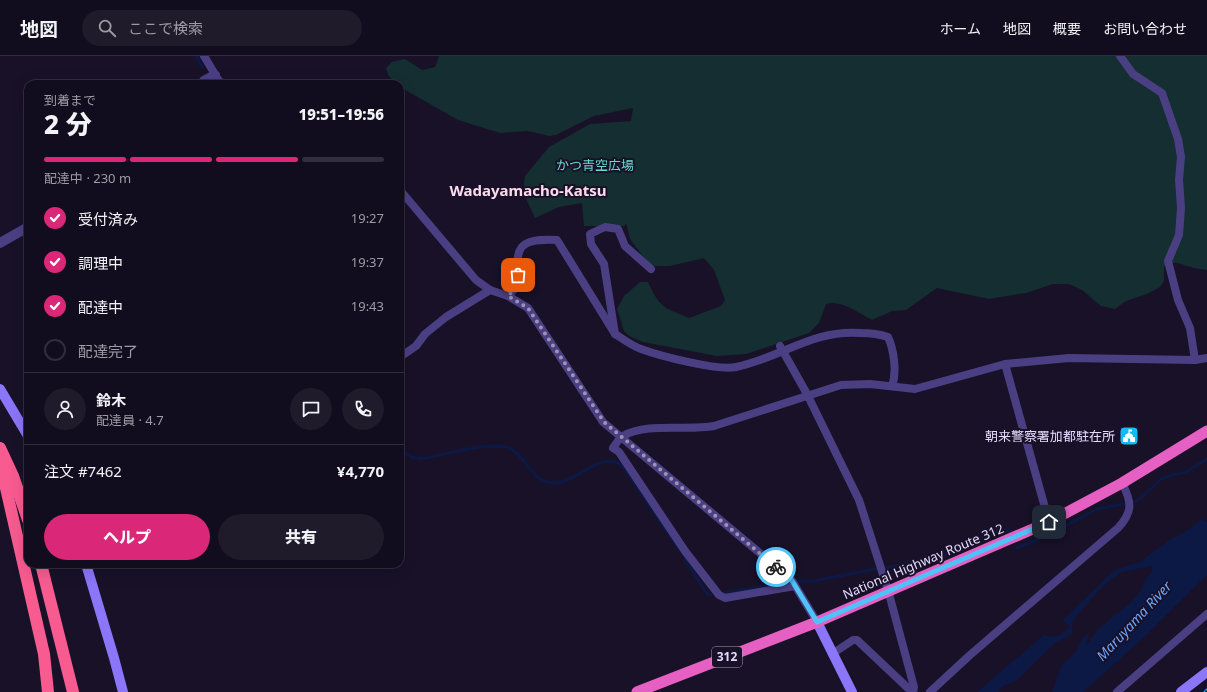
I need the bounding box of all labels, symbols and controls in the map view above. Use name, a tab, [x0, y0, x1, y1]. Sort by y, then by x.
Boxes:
search box	[82, 10, 362, 46]
text: 地図	[20, 16, 58, 42]
icon: search	[96, 17, 118, 39]
text: ここで検索	[128, 18, 203, 38]
text: ホーム	[939, 19, 981, 38]
text: 地図	[1003, 19, 1031, 38]
text: 概要	[1053, 19, 1081, 38]
text: お問い合わせ	[1103, 19, 1187, 38]
text: 到着まで	[44, 91, 96, 109]
text: 19:51–19:56	[299, 104, 384, 124]
text: 2 分	[44, 106, 92, 142]
park label: かつ青空広場	[556, 156, 634, 174]
text: 配達中 · 230 m	[44, 169, 131, 187]
district label: Wadayamacho-Katsu	[449, 180, 607, 200]
icon: check	[44, 207, 66, 229]
text: 受付済み	[78, 209, 138, 229]
text: 19:27	[351, 209, 384, 227]
icon: check	[44, 251, 66, 273]
text: 調理中	[78, 253, 123, 273]
text: 19:37	[351, 253, 384, 271]
pin	[501, 258, 535, 292]
icon: bag	[507, 264, 529, 286]
icon: check	[44, 295, 66, 317]
text: 配達中	[78, 297, 123, 317]
text: 19:43	[351, 297, 384, 315]
text: 配達完了	[78, 341, 138, 361]
button: person	[44, 388, 86, 430]
button: chat	[290, 388, 332, 430]
button: phone	[342, 388, 384, 430]
text: 鈴木	[96, 390, 126, 410]
text: 配達員 · 4.7	[96, 411, 164, 429]
public building icon: 朝来警察署加都駐在所	[1118, 425, 1140, 447]
place label: 朝来警察署加都駐在所	[985, 427, 1115, 445]
text: 注文 #7462	[44, 461, 122, 481]
text: ¥4,770	[337, 461, 384, 481]
pin	[1032, 505, 1066, 539]
icon: home	[1038, 511, 1060, 533]
button: ヘルプ	[44, 514, 210, 560]
button: 共有	[218, 514, 384, 560]
street label: National Highway Route 312	[840, 519, 1006, 603]
courier	[756, 547, 796, 587]
icon: bike	[765, 556, 787, 578]
water label: Maruyama River	[1092, 576, 1176, 665]
road number: 312	[712, 647, 742, 667]

